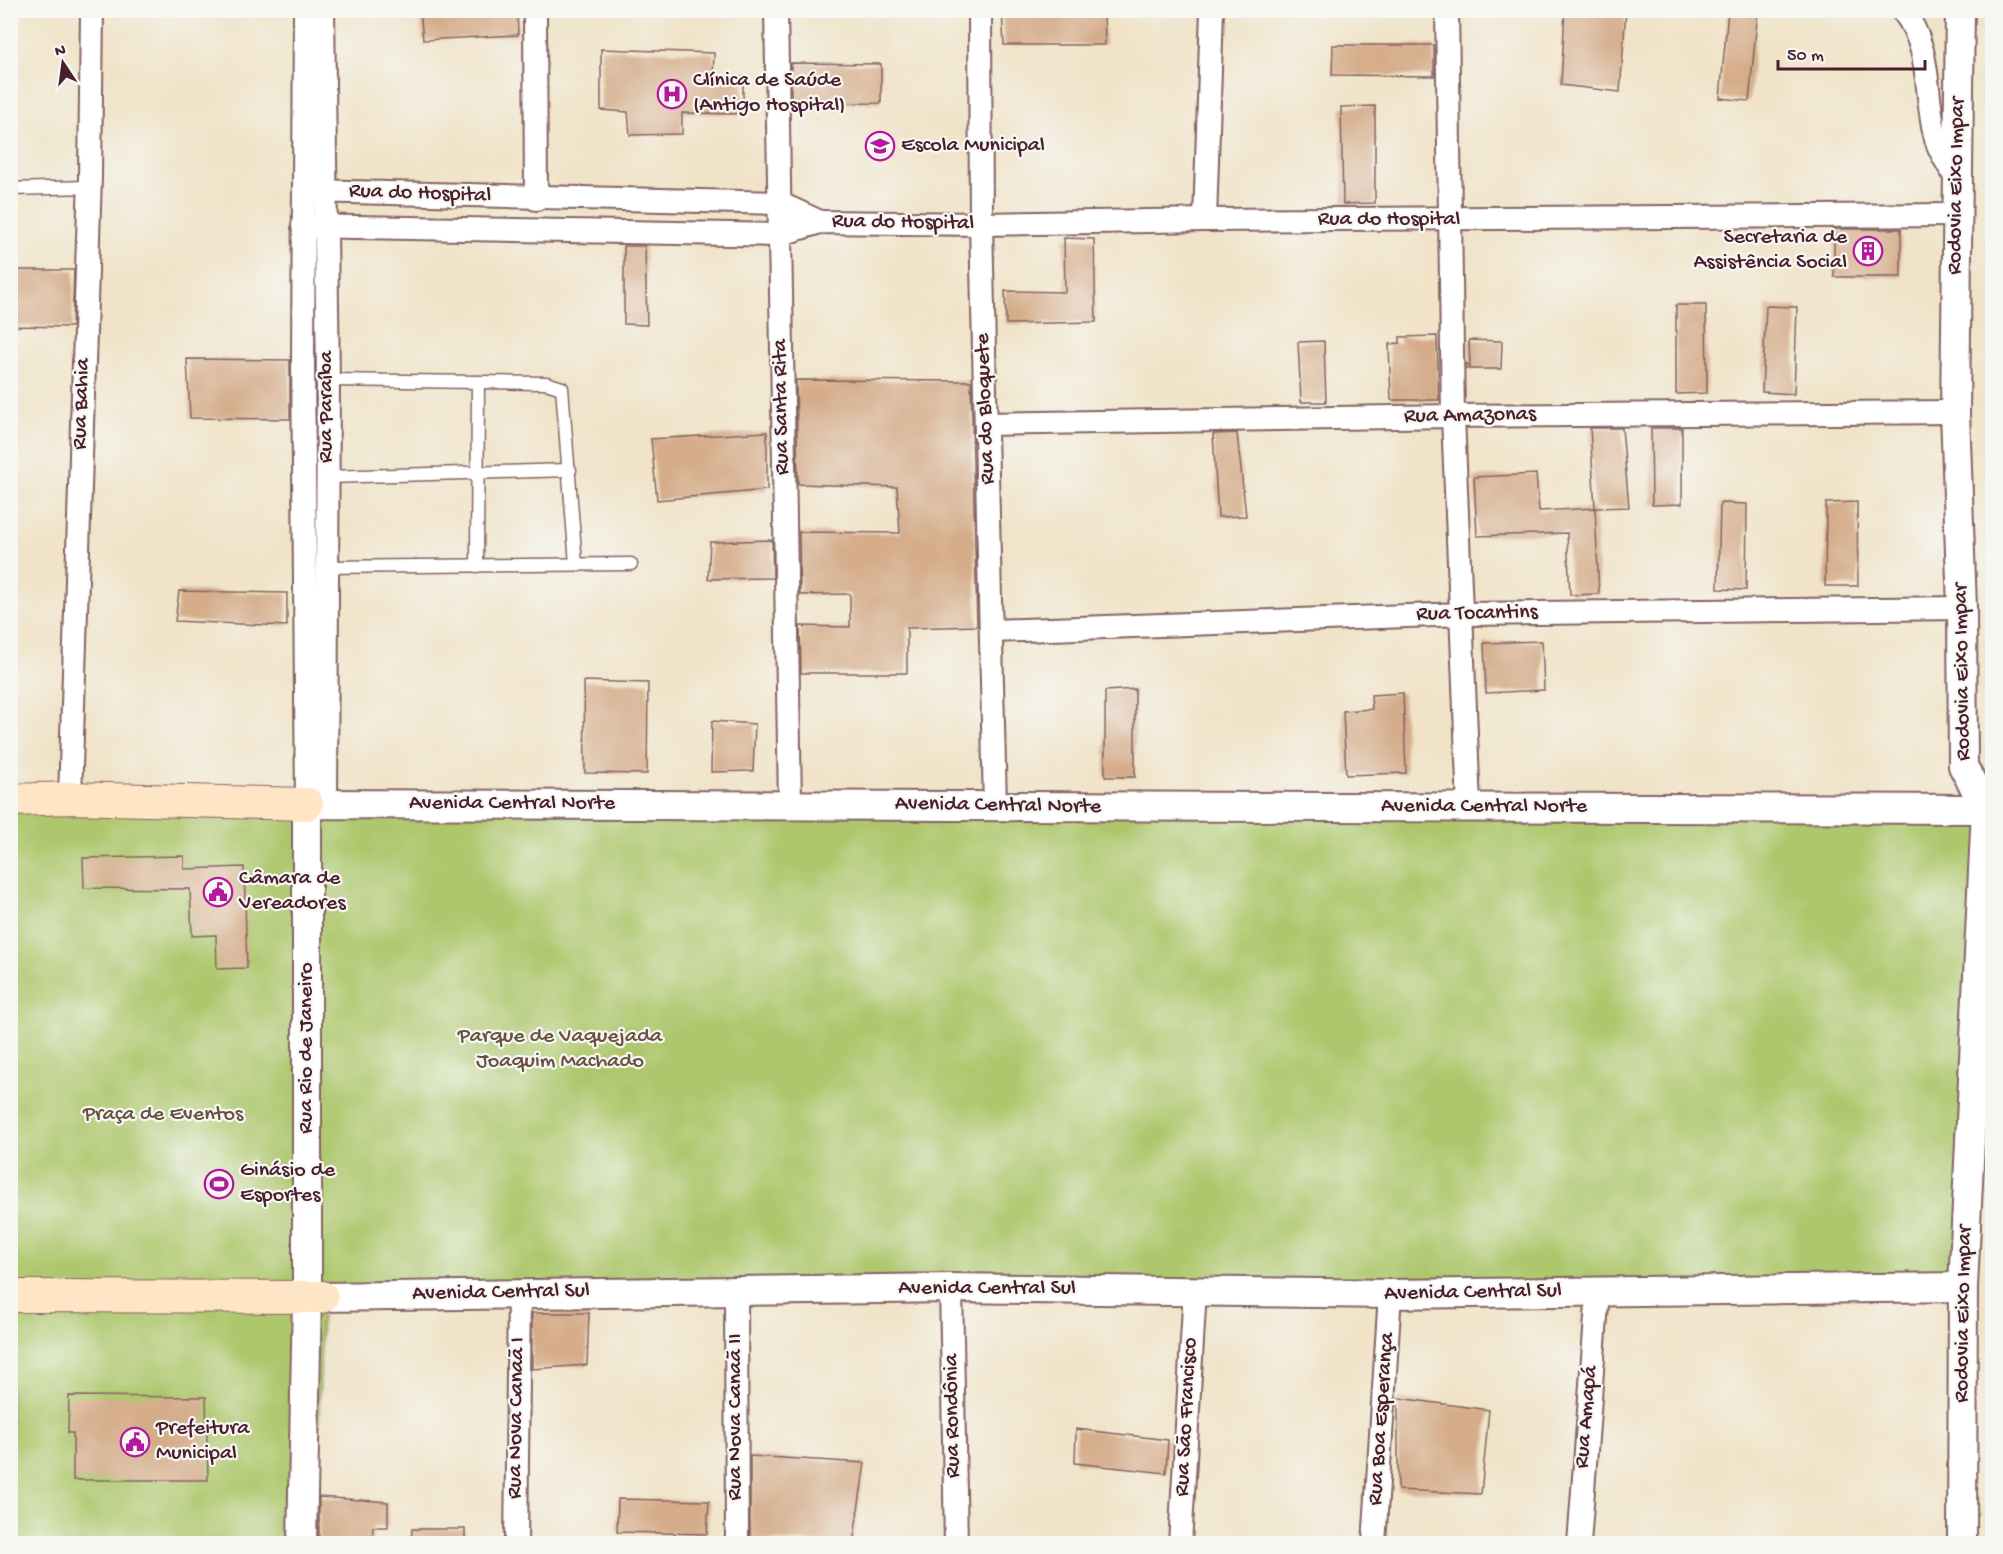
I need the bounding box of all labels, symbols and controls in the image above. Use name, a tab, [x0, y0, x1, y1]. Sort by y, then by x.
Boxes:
north arrow	[33, 33, 93, 93]
scale bar	[1778, 33, 1925, 71]
text: N	[53, 41, 68, 62]
text: 50 m	[1787, 46, 1824, 67]
place label: Clínica de Saúde (Antigo Hospital)	[693, 68, 846, 119]
hospital icon: Clínica de Saúde (Antigo Hospital)	[656, 78, 688, 110]
street label: Rodovia Eixo Impar	[1942, 95, 1972, 275]
school or university icon: Escola Municipal	[864, 130, 896, 162]
place label: Escola Municipal	[901, 133, 1045, 159]
street label: Rua do Hospital	[348, 179, 492, 209]
street label: Rua do Hospital	[1318, 207, 1460, 233]
street label: Rua do Hospital	[832, 209, 975, 237]
place label: Secretaria de Assistência Social	[1694, 225, 1848, 276]
building icon: Secretaria de Assistência Social	[1852, 235, 1884, 267]
street label: Rua do Bloquete	[970, 332, 1002, 485]
street label: Rua Santa Rita	[768, 338, 796, 475]
street label: Rua Paraíba	[314, 350, 340, 463]
street label: Rua Bahia	[67, 357, 97, 450]
street label: Rua Amazonas	[1404, 402, 1537, 430]
street label: Rodovia Eixo Impar	[1948, 581, 1978, 761]
street label: Rua Tocantins	[1416, 600, 1539, 628]
street label: Avenida Central Norte	[409, 791, 616, 817]
street label: Avenida Central Norte	[895, 791, 1102, 821]
street label: Avenida Central Norte	[1381, 794, 1588, 820]
place label: Câmara de Vereadores	[238, 866, 346, 917]
public building icon: Câmara de Vereadores	[202, 876, 234, 908]
street label: Rua Rio de Janeiro	[294, 962, 320, 1134]
park label: Parque de Vaquejada Joaquim Machado	[457, 1024, 663, 1075]
park label: Praça de Eventos	[82, 1102, 244, 1128]
place label: Ginásio de Esportes	[240, 1158, 336, 1209]
sports icon: Ginásio de Esportes	[203, 1168, 235, 1200]
street label: Rodovia Eixo Impar	[1949, 1223, 1979, 1403]
street label: Avenida Central Sul	[898, 1276, 1076, 1302]
street label: Avenida Central Sul	[412, 1278, 590, 1308]
street label: Avenida Central Sul	[1384, 1278, 1562, 1308]
street label: Rua Boa Esperança	[1363, 1331, 1401, 1506]
street label: Rua Nova Canaã II	[723, 1334, 749, 1500]
street label: Rua Nova Canaã I	[503, 1337, 531, 1499]
street label: Rua São Francisco	[1170, 1337, 1204, 1497]
street label: Rua Rondônia	[939, 1353, 967, 1478]
street label: Rua Amapá	[1570, 1364, 1605, 1469]
place label: Prefeitura Municipal	[155, 1416, 250, 1467]
public building icon: Prefeitura Municipal	[119, 1426, 151, 1458]

